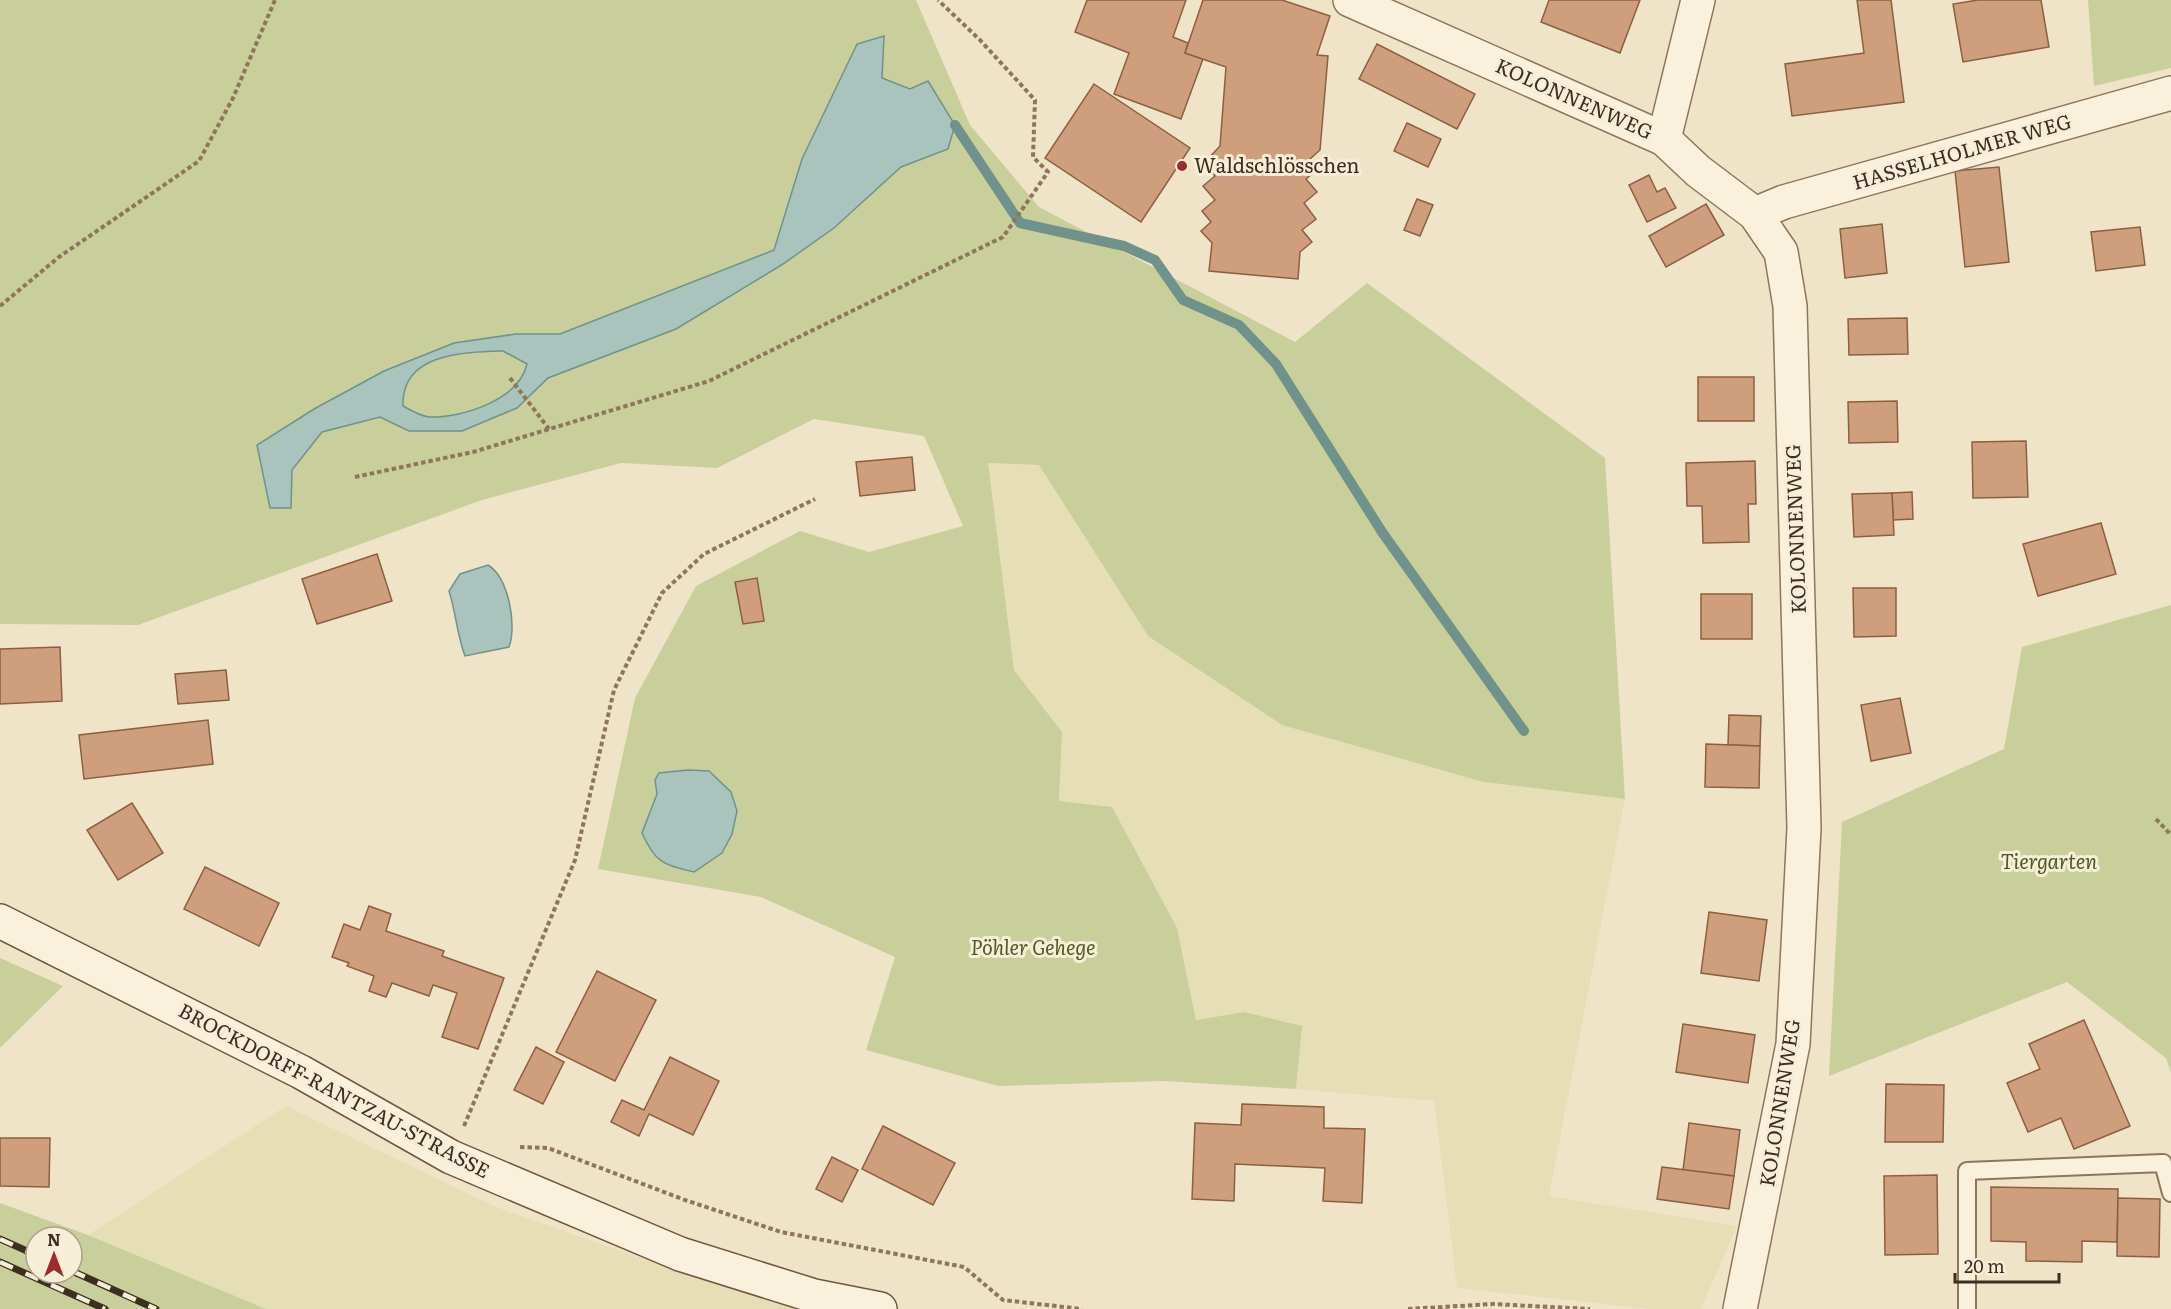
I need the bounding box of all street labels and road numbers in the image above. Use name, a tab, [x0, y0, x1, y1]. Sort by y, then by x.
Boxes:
street label: KOLONNENWEG	[1491, 49, 1658, 145]
street label: HASSELHOLMER WEG	[1849, 104, 2074, 196]
street label: KOLONNENWEG	[1776, 444, 1812, 614]
street label: BROCKDORFF-RANTZAU-STRASSE	[174, 994, 496, 1184]
street label: KOLONNENWEG	[1750, 1017, 1806, 1189]

